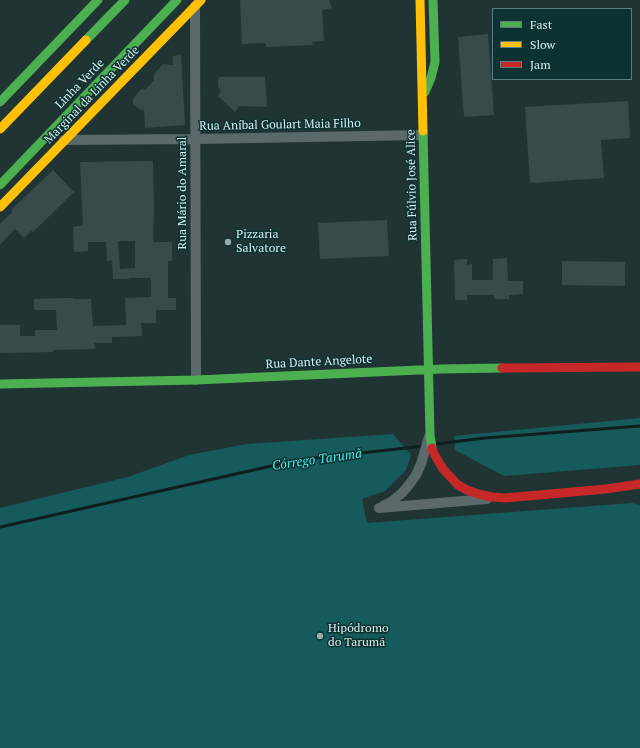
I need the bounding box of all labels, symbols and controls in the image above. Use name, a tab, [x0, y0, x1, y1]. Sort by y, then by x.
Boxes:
legend	[492, 8, 632, 80]
text: Fast	[530, 17, 552, 32]
text: Slow	[530, 37, 555, 52]
street label: Marginal da Linha Verde	[42, 43, 142, 147]
street label: Linha Verde	[53, 56, 107, 112]
text: Jam	[530, 57, 551, 72]
street label: Rua Aníbal Goulart Maia Filho	[199, 116, 361, 134]
street label: Rua Fúlvio José Alice	[404, 129, 420, 241]
street label: Rua Mário do Amaral	[176, 137, 190, 249]
place label: Pizzaria Salvatore	[236, 228, 286, 256]
marker: Pizzaria Salvatore	[223, 237, 233, 247]
street label: Rua Dante Angelote	[265, 352, 373, 372]
water label: Córrego Tarumã	[271, 446, 363, 474]
place label: Hipódromo do Tarumã	[328, 622, 389, 650]
marker: Hipódromo do Tarumã	[315, 631, 325, 641]

